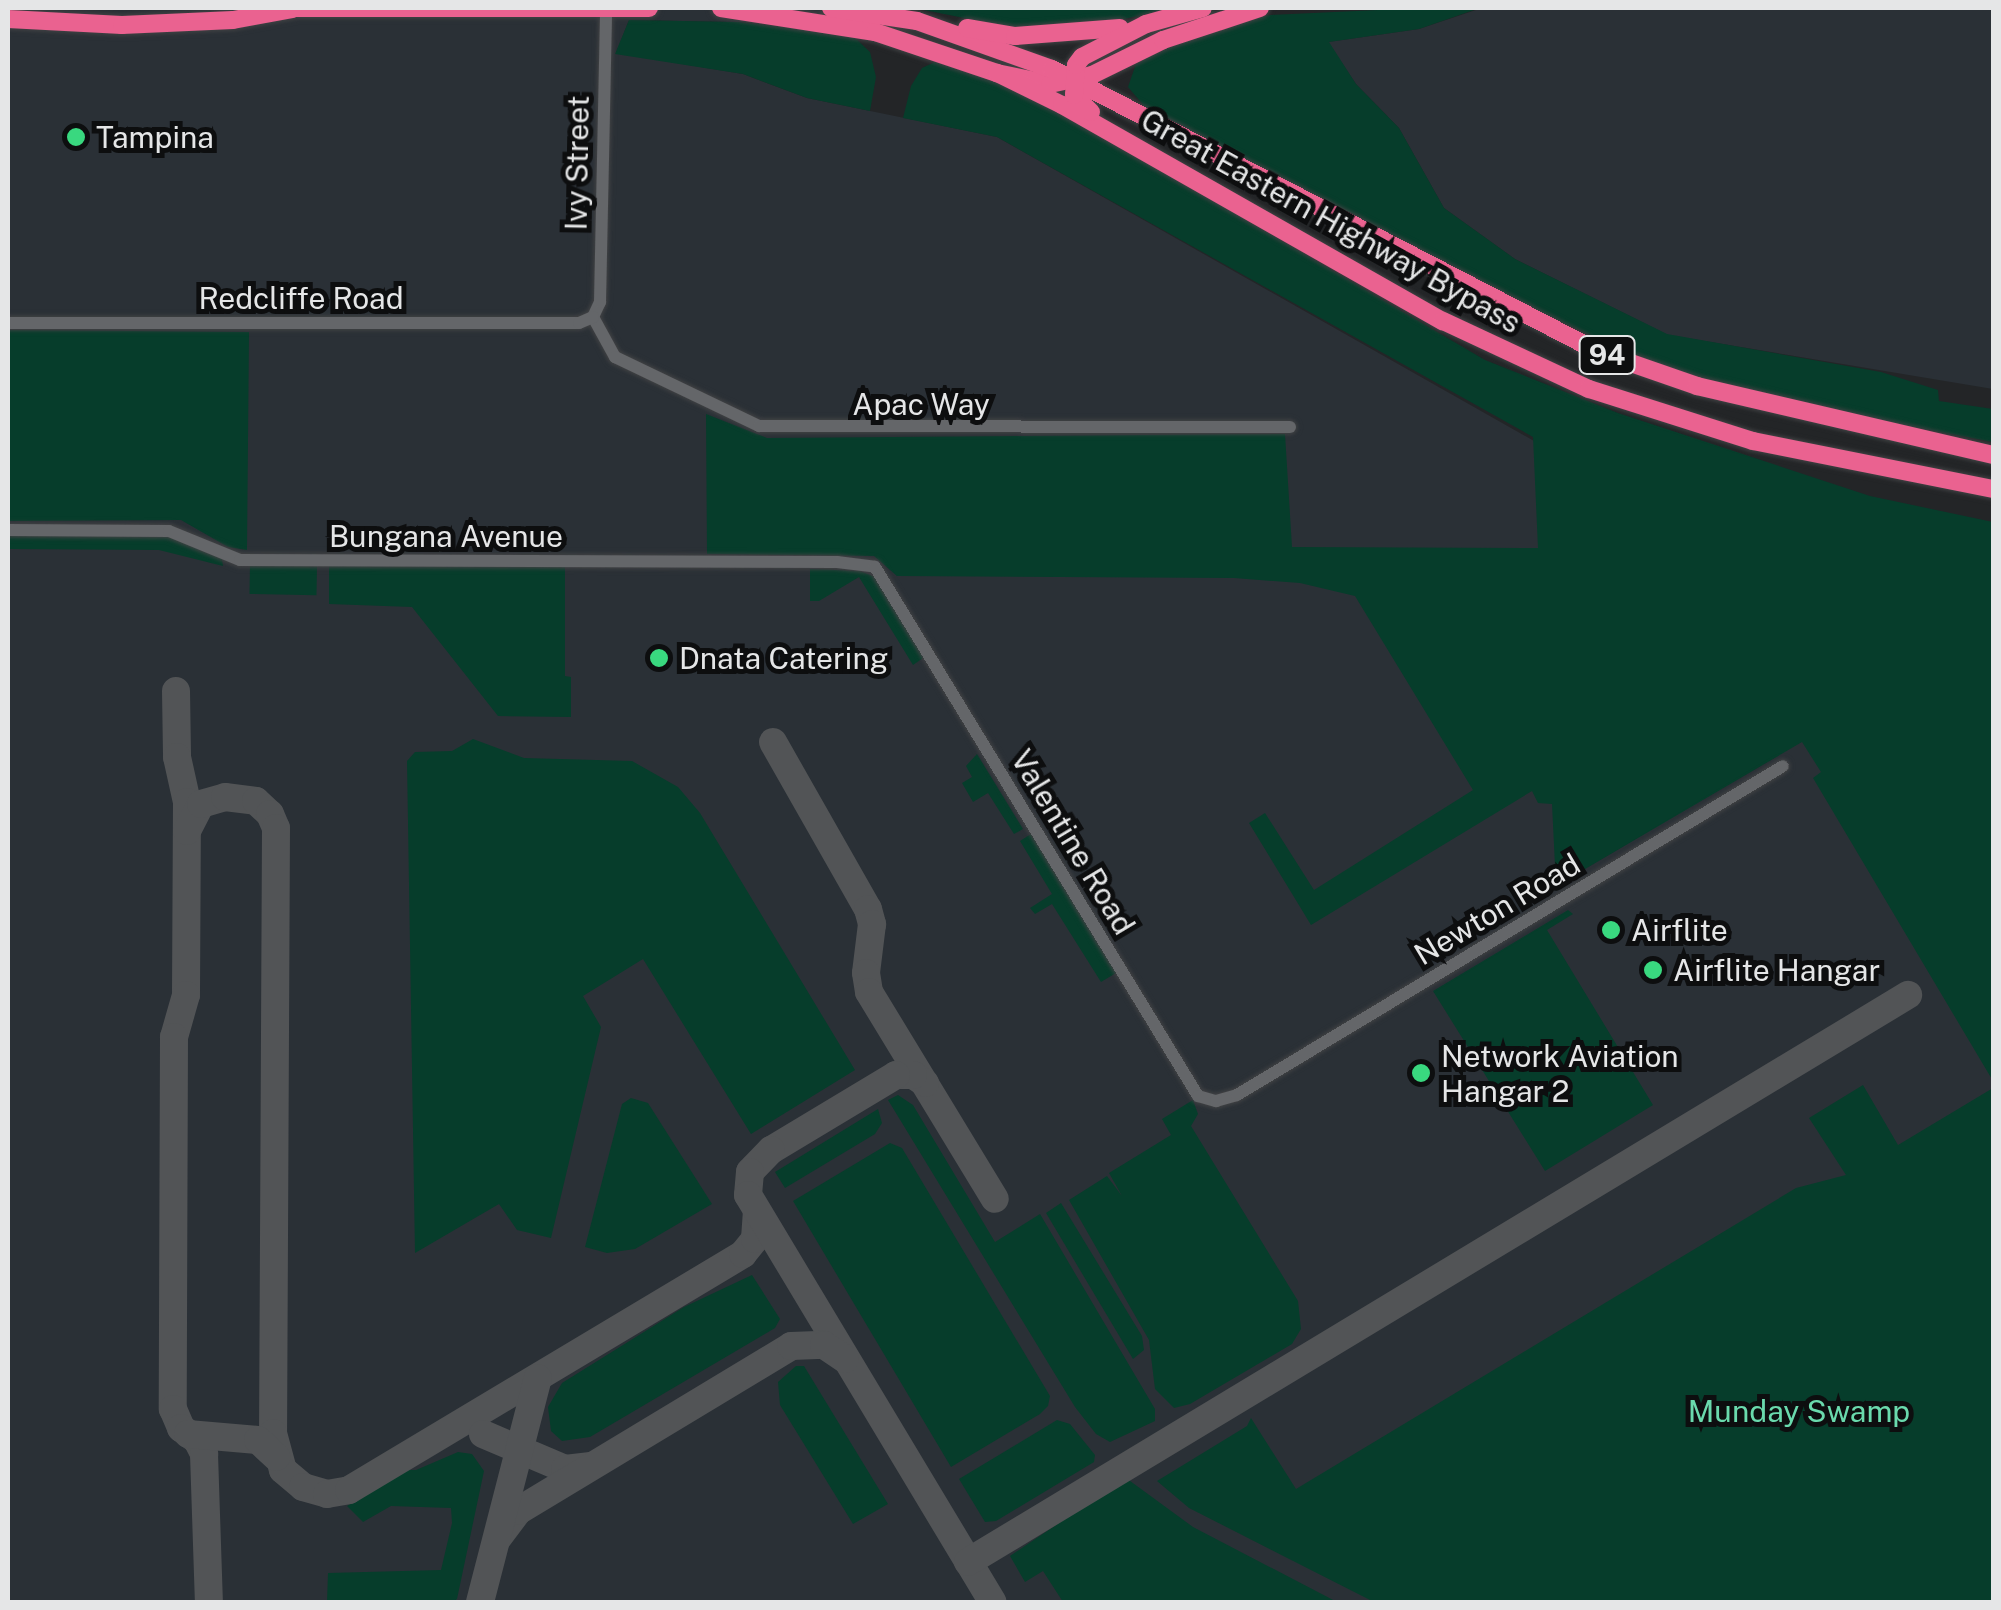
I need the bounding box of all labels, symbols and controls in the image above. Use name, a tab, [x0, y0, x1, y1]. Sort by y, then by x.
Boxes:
street label: Ivy Street	[558, 95, 596, 231]
street label: Great Eastern Highway Bypass	[1135, 101, 1527, 341]
place label: Tampina	[96, 119, 214, 155]
marker: Tampina	[65, 126, 87, 148]
street label: Redcliffe Road	[198, 280, 404, 316]
road number: 94	[1577, 332, 1637, 378]
street label: Apac Way	[852, 386, 990, 422]
street label: Bungana Avenue	[329, 518, 563, 554]
place label: Dnata Catering	[679, 640, 888, 676]
marker: Dnata Catering	[648, 647, 670, 669]
street label: Valentine Road	[1004, 743, 1142, 941]
street label: Newton Road	[1408, 846, 1586, 972]
place label: Airflite	[1631, 912, 1728, 948]
marker: Airflite	[1600, 919, 1622, 941]
place label: Airflite Hangar	[1673, 952, 1880, 988]
marker: Airflite Hangar	[1642, 959, 1664, 981]
place label: Network Aviation Hangar 2	[1441, 1038, 1679, 1108]
marker: Network Aviation Hangar 2	[1410, 1062, 1432, 1084]
park label: Munday Swamp	[1688, 1393, 1910, 1429]

